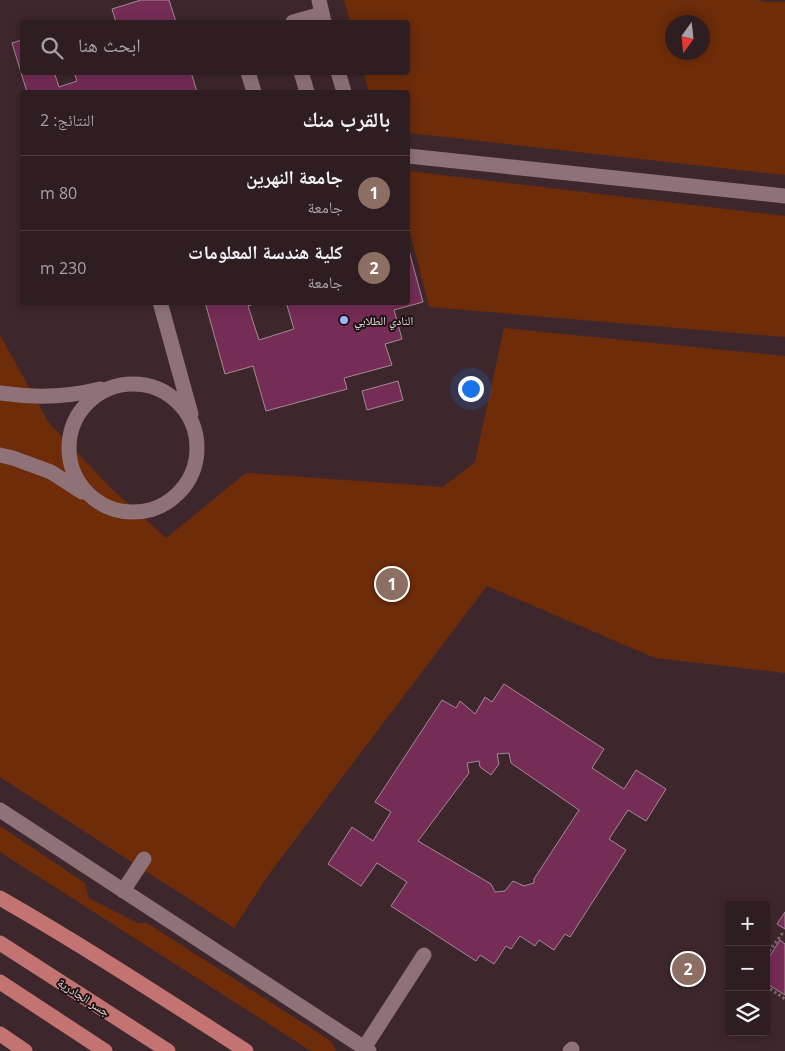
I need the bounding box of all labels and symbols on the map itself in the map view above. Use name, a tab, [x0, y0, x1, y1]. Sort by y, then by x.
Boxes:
north arrow	[665, 15, 710, 60]
place label: النادي الطلابي	[354, 312, 413, 331]
marker: النادي الطلابي	[338, 314, 350, 326]
your location	[458, 376, 484, 402]
pin: 1	[376, 565, 408, 603]
pin: 2	[672, 950, 704, 988]
street label: جسر الجادرية	[55, 974, 114, 1020]

